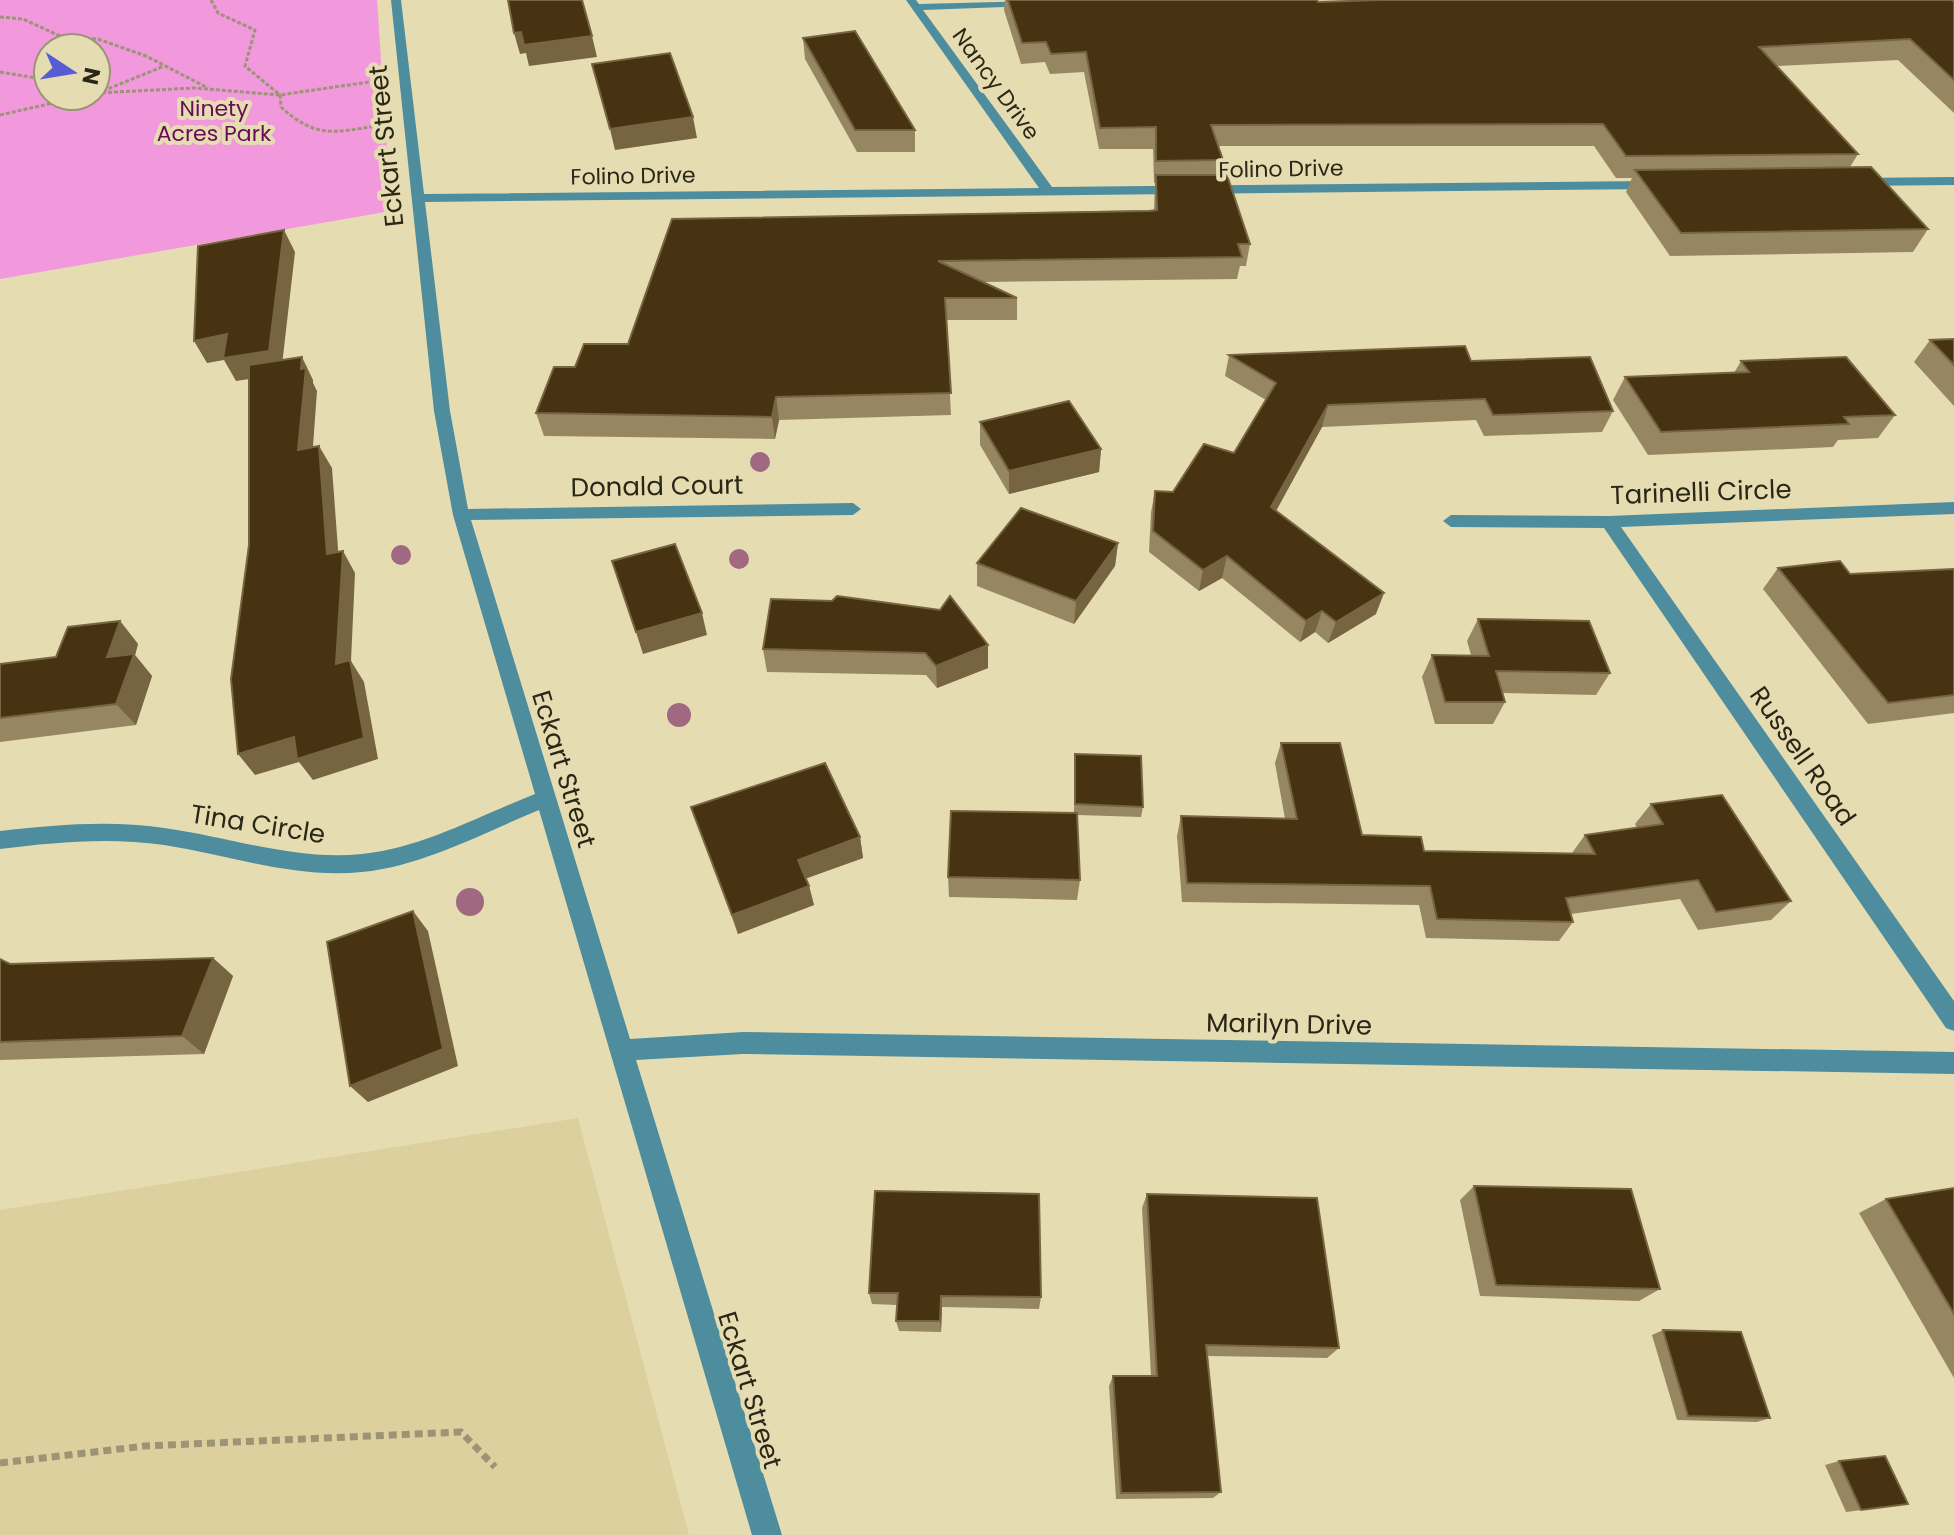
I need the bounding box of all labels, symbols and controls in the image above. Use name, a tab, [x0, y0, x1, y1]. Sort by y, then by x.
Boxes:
street label: Nancy Drive	[945, 22, 1047, 146]
north arrow	[32, 32, 112, 112]
street label: Eckart Street	[360, 63, 412, 229]
text: N	[74, 65, 108, 87]
park label: Ninety Acres Park	[157, 93, 272, 149]
street label: Folino Drive	[1218, 152, 1344, 186]
street label: Folino Drive	[570, 159, 696, 193]
street label: Donald Court	[570, 466, 744, 506]
street label: Tarinelli Circle	[1610, 471, 1792, 513]
street label: Russell Road	[1741, 679, 1865, 833]
street label: Eckart Street	[523, 686, 605, 852]
street label: Tina Circle	[188, 796, 328, 852]
street label: Marilyn Drive	[1206, 1005, 1372, 1043]
street label: Eckart Street	[709, 1307, 791, 1473]

